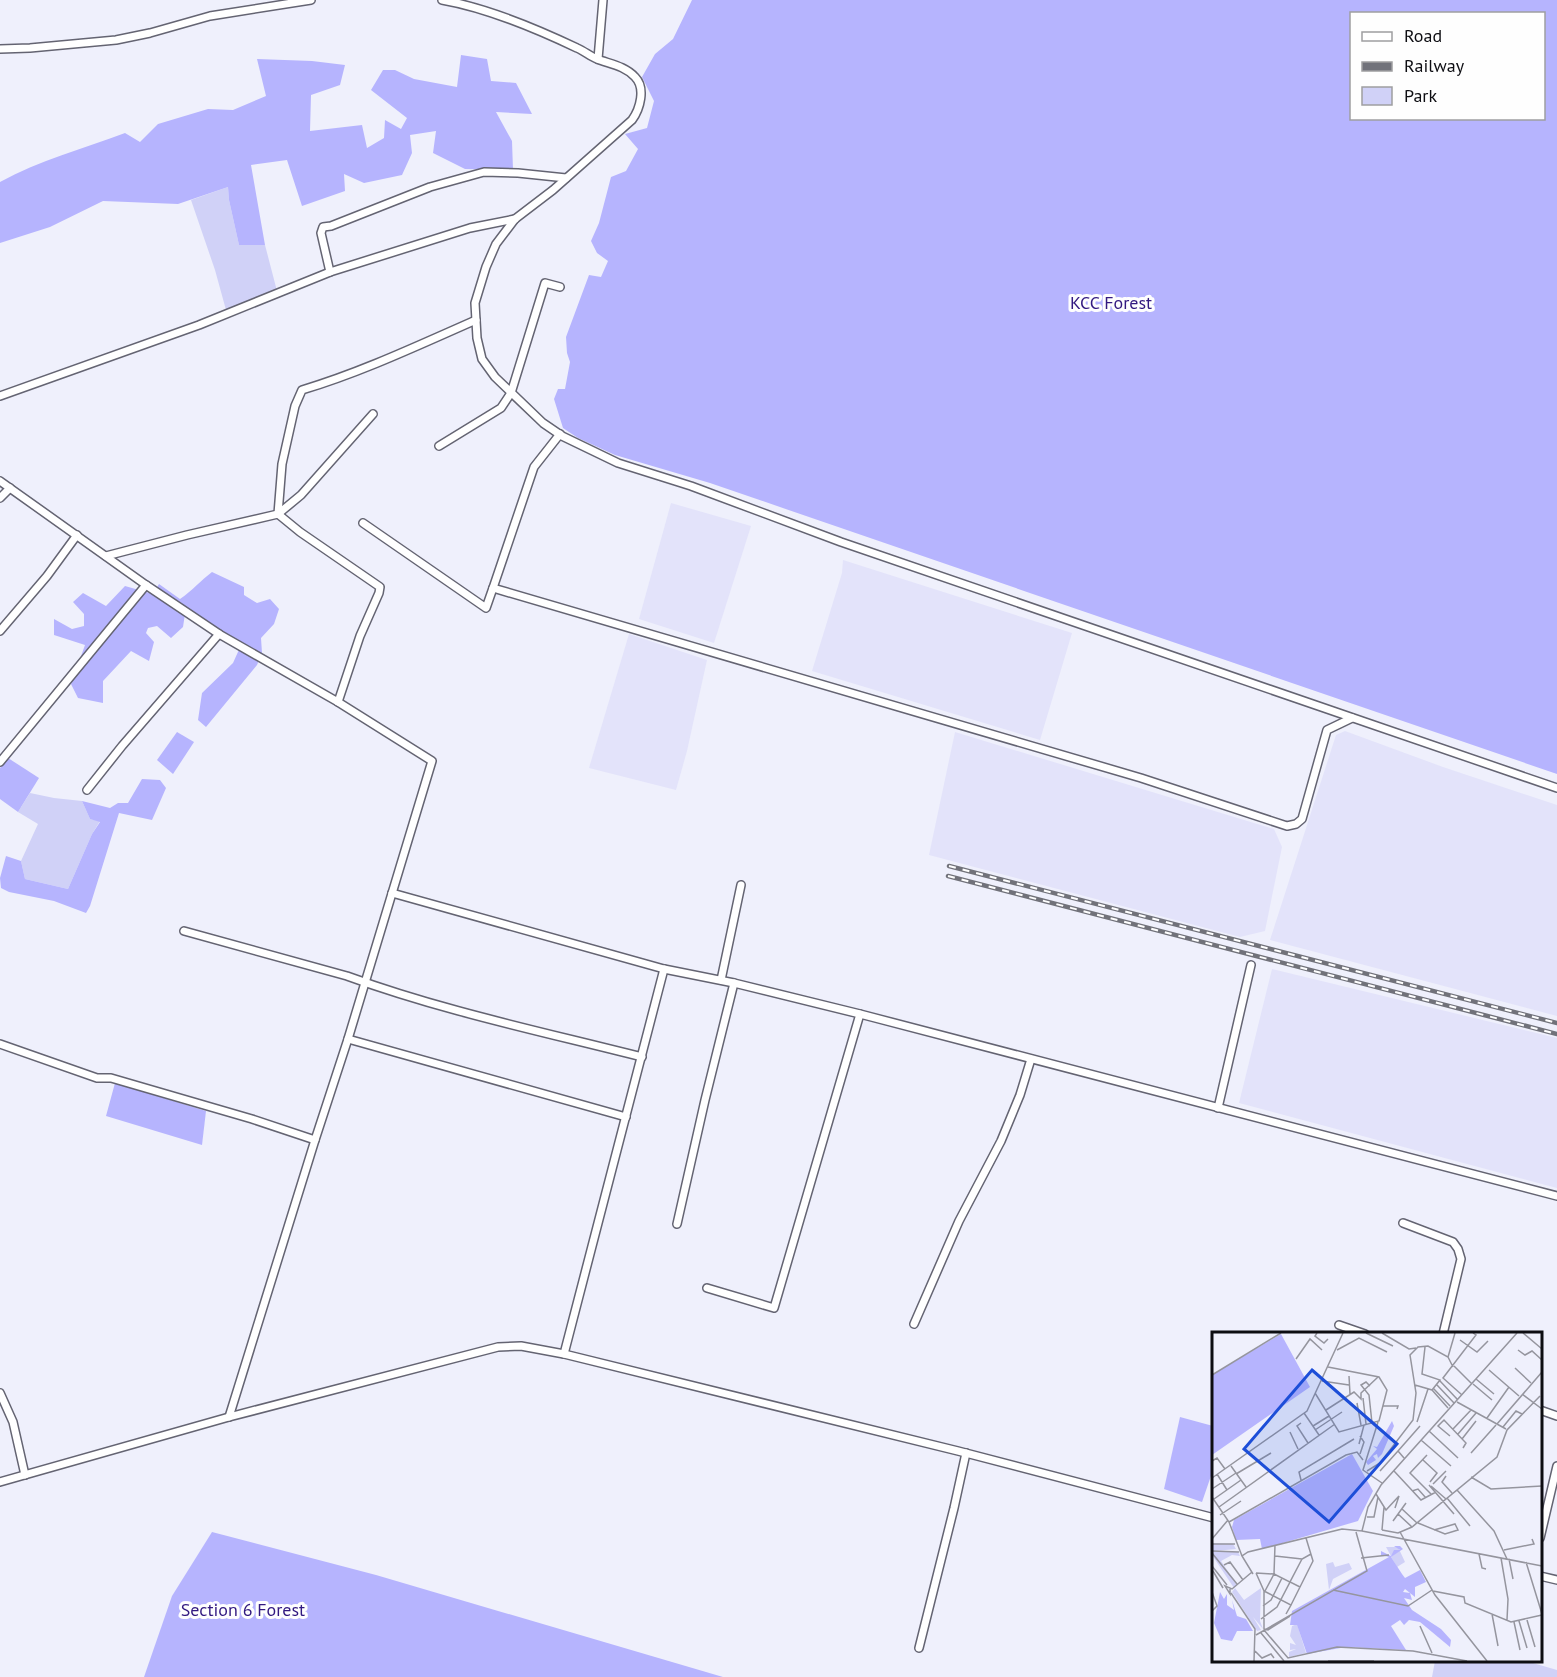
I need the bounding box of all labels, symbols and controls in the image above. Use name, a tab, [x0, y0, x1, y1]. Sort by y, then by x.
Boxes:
legend	[1350, 12, 1545, 120]
text: Road	[1404, 24, 1442, 47]
text: Railway	[1404, 54, 1465, 77]
text: Park	[1404, 84, 1437, 107]
park label: KCC Forest	[1070, 291, 1152, 314]
inset map	[1212, 1332, 1542, 1662]
park label: Section 6 Forest	[181, 1598, 305, 1621]

